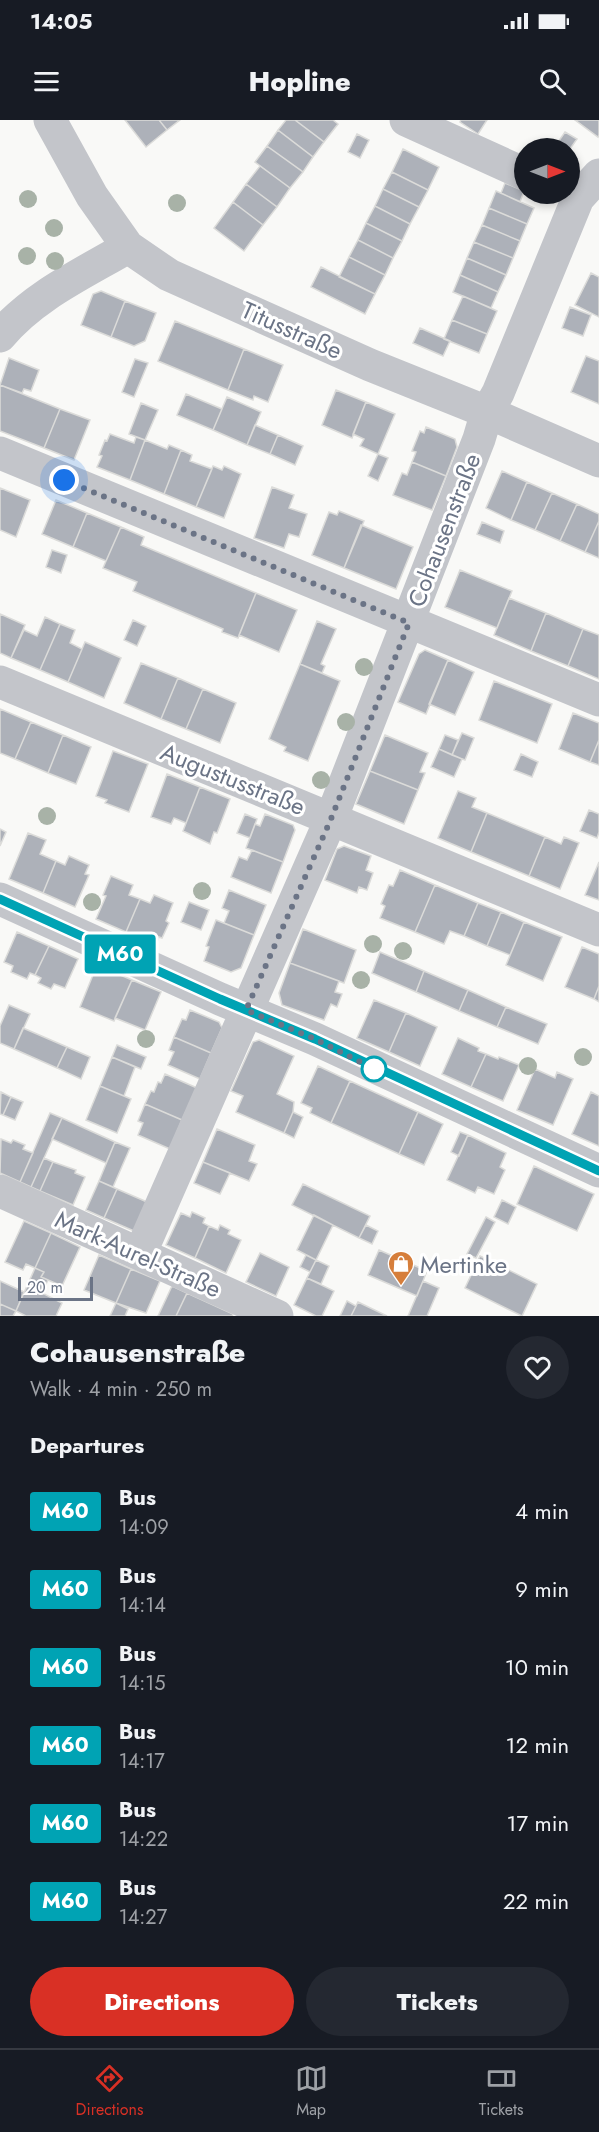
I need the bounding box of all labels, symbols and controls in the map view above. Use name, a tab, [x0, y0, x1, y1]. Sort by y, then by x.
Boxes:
text: 14:05	[30, 5, 92, 37]
text: Hopline	[248, 62, 351, 101]
icon: menu	[30, 65, 63, 98]
icon: search	[536, 65, 569, 98]
north arrow	[514, 138, 580, 204]
map controls	[514, 138, 580, 204]
street label: Titusstraße	[236, 292, 348, 368]
street label: Cohausenstraße	[399, 448, 489, 612]
your location	[49, 465, 79, 495]
street label: Augustusstraße	[155, 734, 311, 824]
line badge: M60	[86, 934, 154, 974]
text: M60	[97, 939, 143, 969]
unlabelled marker	[361, 1056, 387, 1082]
street label: Mark-Aurel-Straße	[49, 1202, 227, 1306]
place label: Mertinke	[420, 1247, 507, 1282]
shop icon: Mertinke	[386, 1249, 416, 1287]
scale bar	[18, 1274, 93, 1302]
text: 20 m	[27, 1276, 63, 1299]
text: Cohausenstraße	[30, 1332, 245, 1373]
button: heart	[506, 1336, 569, 1399]
text: Walk · 4 min · 250 m	[30, 1375, 212, 1404]
text: Departures	[30, 1429, 144, 1461]
text: Bus	[119, 1481, 156, 1513]
text: 4 min	[515, 1495, 569, 1527]
text: M60	[42, 1496, 89, 1526]
text: 14:09	[119, 1513, 169, 1542]
text: Bus	[119, 1559, 156, 1591]
text: 9 min	[515, 1573, 569, 1605]
text: M60	[42, 1574, 89, 1604]
text: 14:14	[119, 1591, 166, 1620]
text: Bus	[119, 1637, 156, 1669]
text: 10 min	[505, 1651, 569, 1683]
text: M60	[42, 1652, 89, 1682]
text: 14:15	[119, 1669, 166, 1698]
text: Bus	[119, 1715, 156, 1747]
text: 12 min	[506, 1729, 569, 1761]
text: M60	[42, 1730, 89, 1760]
text: 14:17	[119, 1747, 165, 1776]
text: Bus	[119, 1793, 156, 1825]
text: 17 min	[507, 1807, 569, 1839]
text: M60	[42, 1808, 89, 1838]
text: 14:22	[119, 1825, 168, 1854]
text: Bus	[119, 1871, 156, 1903]
text: 22 min	[503, 1885, 569, 1917]
text: M60	[42, 1886, 89, 1916]
text: 14:27	[119, 1903, 167, 1932]
button: Directions	[30, 1967, 294, 2036]
button: Tickets	[306, 1967, 569, 2036]
tab: Directions	[76, 2062, 143, 2121]
tab: Map	[295, 2062, 328, 2121]
tab: Tickets	[479, 2062, 523, 2121]

